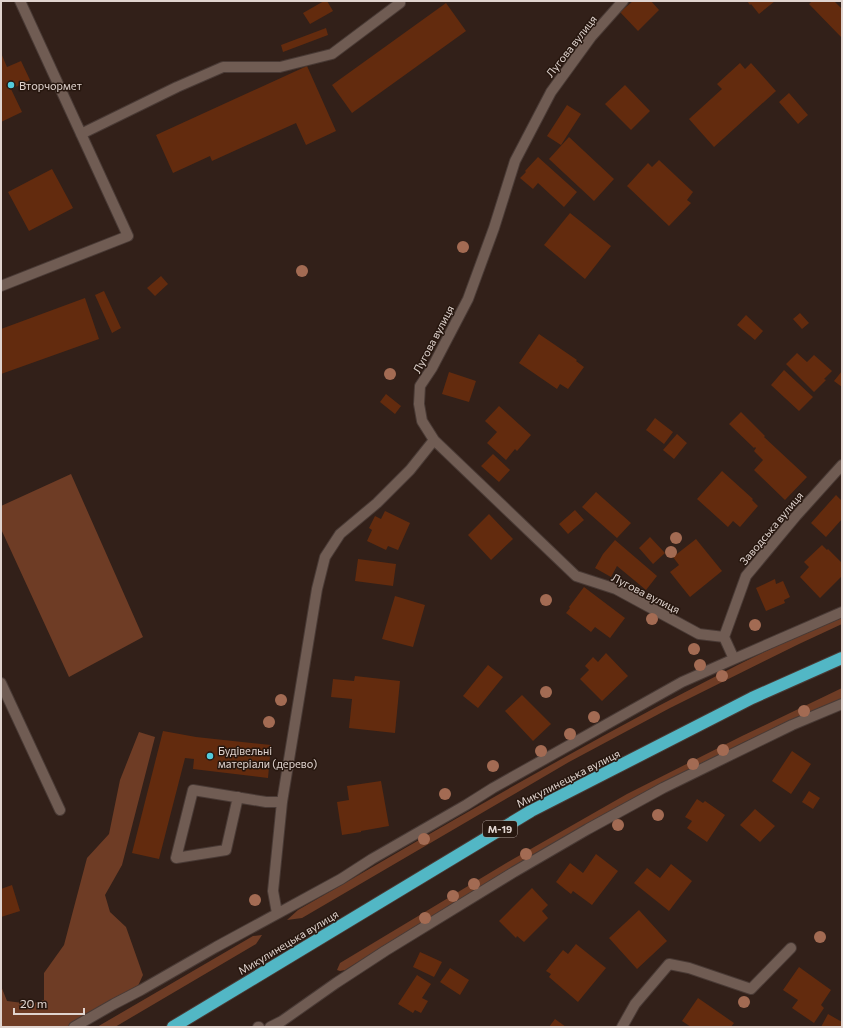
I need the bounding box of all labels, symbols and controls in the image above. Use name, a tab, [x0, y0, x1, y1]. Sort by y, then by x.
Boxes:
street label: Лугова вулиця	[543, 12, 599, 80]
place label: Вторчормет	[19, 79, 82, 92]
marker: Вторчормет	[6, 80, 16, 90]
street label: Лугова вулиця	[410, 303, 456, 375]
street label: Заводська вулиця	[737, 489, 805, 567]
street label: Лугова вулиця	[610, 570, 682, 616]
place label: Будівельні матеріали (дерево)	[218, 744, 317, 770]
street label: Микулинецька вулиця	[514, 746, 622, 810]
marker: Будівельні матеріали (дерево)	[205, 751, 215, 761]
road number: М-19	[483, 821, 517, 837]
street label: Микулинецька вулиця	[236, 907, 340, 977]
scale bar	[14, 990, 84, 1016]
text: 20 m	[20, 996, 47, 1010]

